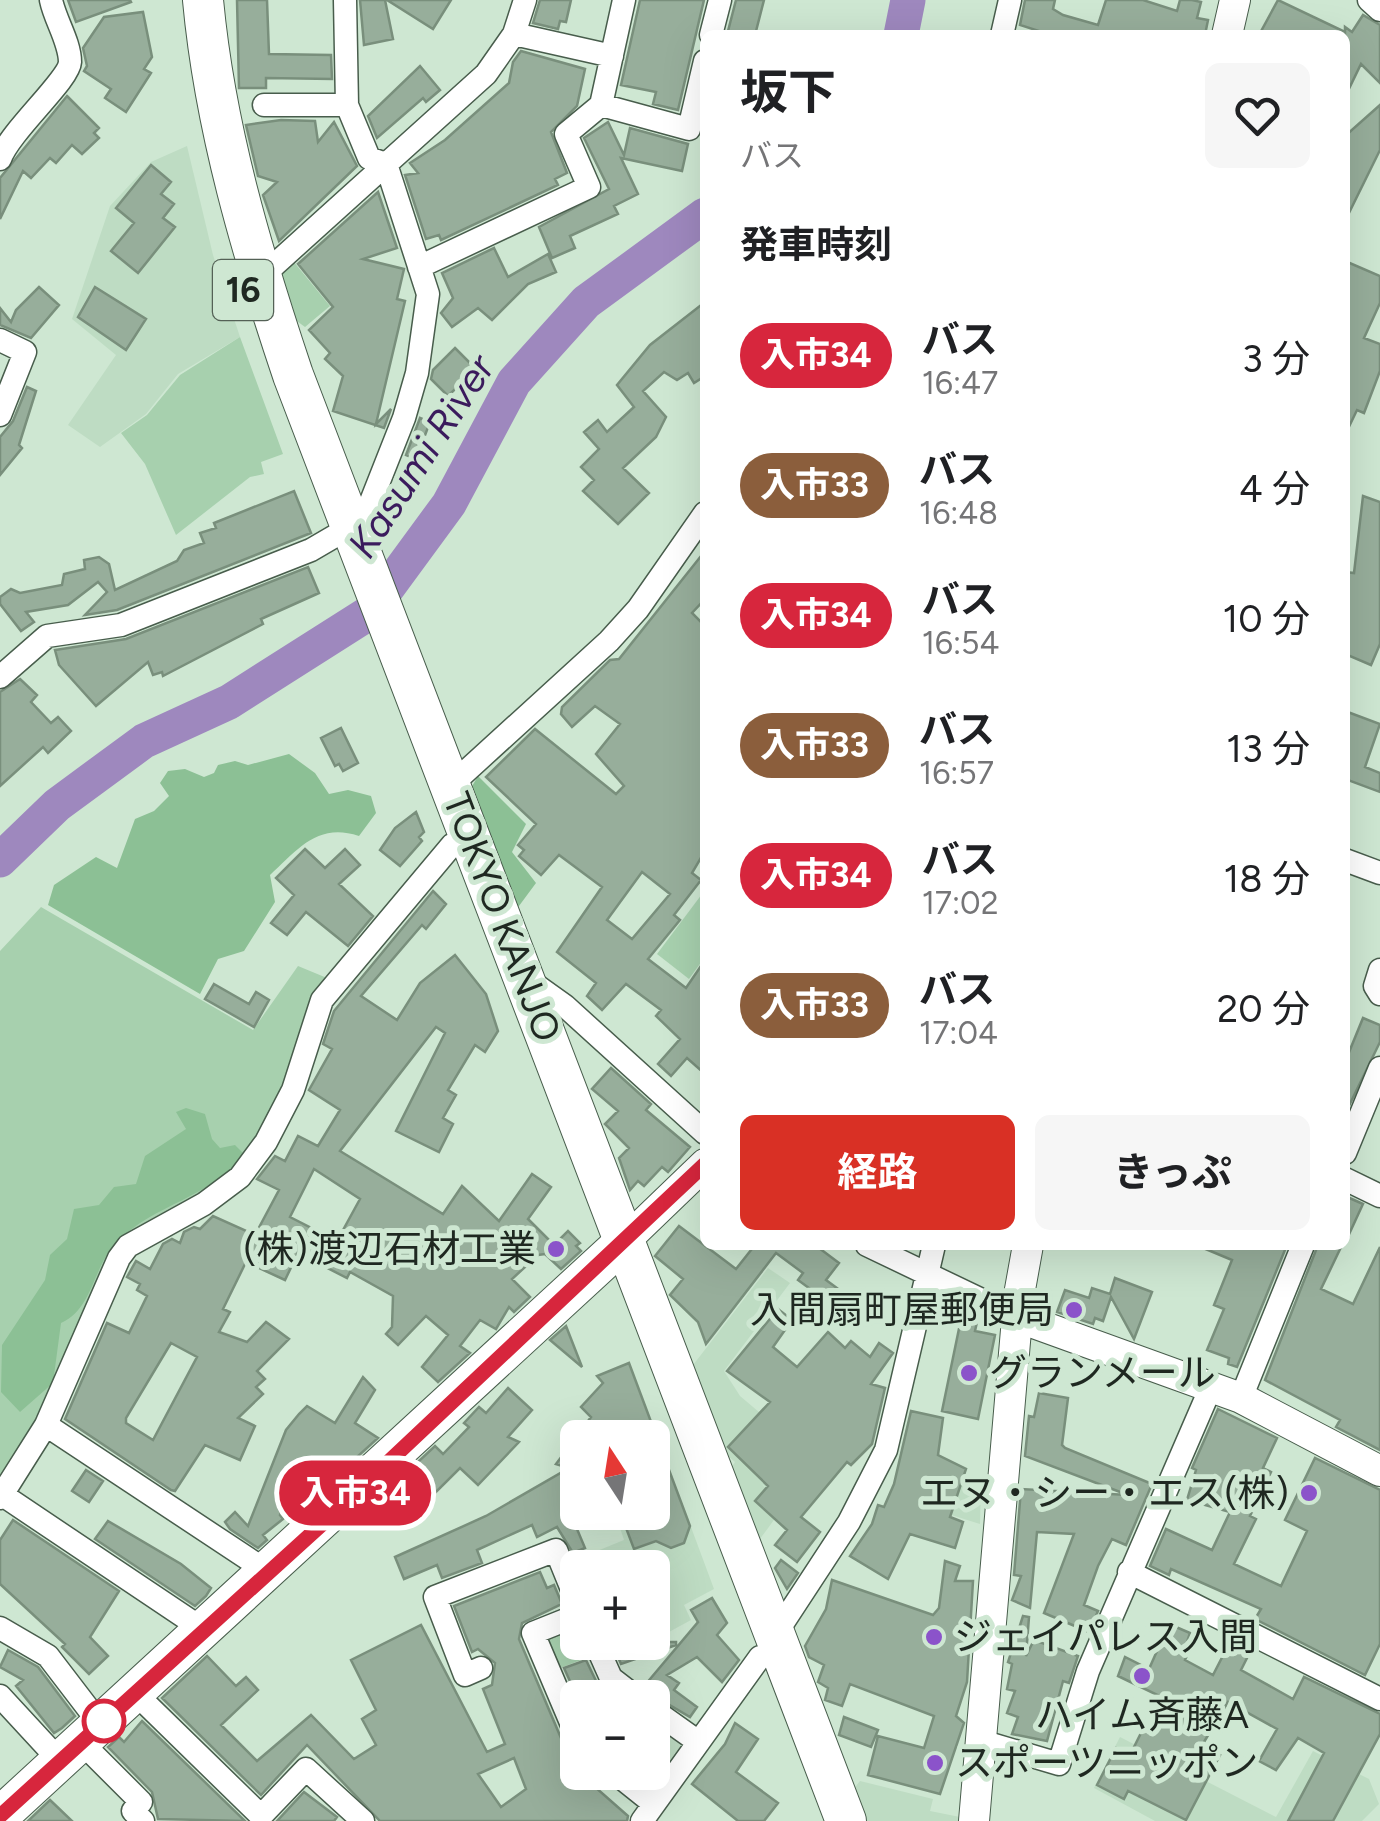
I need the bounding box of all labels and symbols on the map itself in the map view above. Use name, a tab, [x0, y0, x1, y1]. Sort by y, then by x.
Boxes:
road number: 16	[213, 260, 273, 320]
water label: Kasumi River	[338, 344, 505, 566]
street label: TOKYO KANJO	[433, 786, 571, 1048]
place label: (株)渡辺石材工業	[243, 1226, 536, 1272]
marker: (株)渡辺石材工業	[545, 1238, 567, 1260]
place label: 入間扇町屋郵便局	[750, 1287, 1054, 1333]
marker: 入間扇町屋郵便局	[1063, 1299, 1085, 1321]
place label: グランメール	[989, 1350, 1216, 1396]
marker: グランメール	[958, 1362, 980, 1384]
north arrow	[560, 1420, 670, 1530]
line badge: 入市34	[285, 1460, 425, 1526]
place label: エヌ・シー・エス(株)	[920, 1470, 1289, 1516]
marker: エヌ・シー・エス(株)	[1298, 1482, 1320, 1504]
place label: ジェイパレス入間	[954, 1614, 1257, 1660]
marker: ジェイパレス入間	[923, 1626, 945, 1648]
marker: ハイム斉藤A	[1131, 1665, 1153, 1687]
place label: ハイム斉藤A	[1035, 1692, 1249, 1738]
unlabelled marker	[83, 1700, 125, 1742]
place label: スポーツニッポン	[955, 1740, 1258, 1786]
marker: スポーツニッポン	[924, 1752, 946, 1774]

